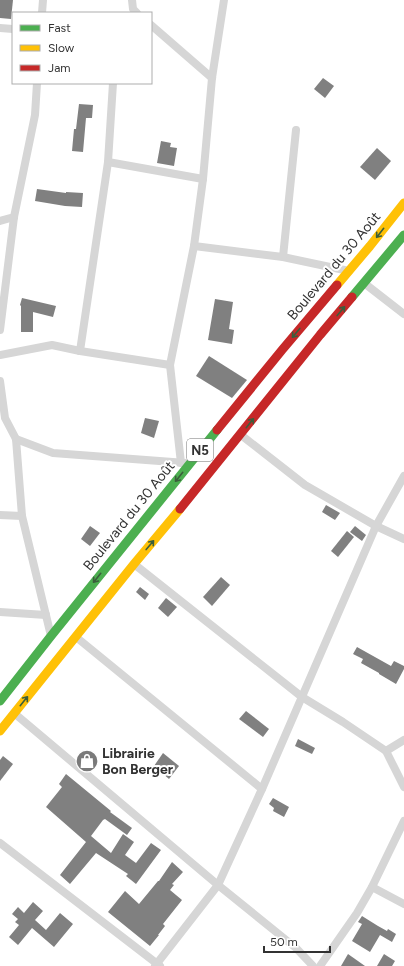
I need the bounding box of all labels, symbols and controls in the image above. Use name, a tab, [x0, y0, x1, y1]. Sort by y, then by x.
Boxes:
legend	[12, 12, 152, 84]
text: Fast	[48, 21, 71, 35]
text: Slow	[48, 41, 75, 55]
text: Jam	[48, 61, 71, 75]
street label: Boulevard du 30 Août	[284, 209, 384, 323]
one-way arrow	[376, 228, 384, 239]
one-way arrow	[336, 306, 345, 316]
one-way arrow	[292, 328, 301, 338]
one-way arrow	[246, 418, 255, 429]
road number: N5	[187, 439, 213, 461]
street label: Boulevard du 30 Août	[80, 458, 178, 574]
one-way arrow	[174, 472, 183, 482]
one-way arrow	[145, 540, 154, 550]
one-way arrow	[93, 573, 102, 584]
one-way arrow	[20, 695, 29, 706]
place label: Librairie Bon Berger	[102, 745, 174, 778]
shop icon: Librairie Bon Berger	[74, 748, 100, 774]
scale bar	[264, 928, 330, 954]
text: 50 m	[270, 935, 298, 949]

